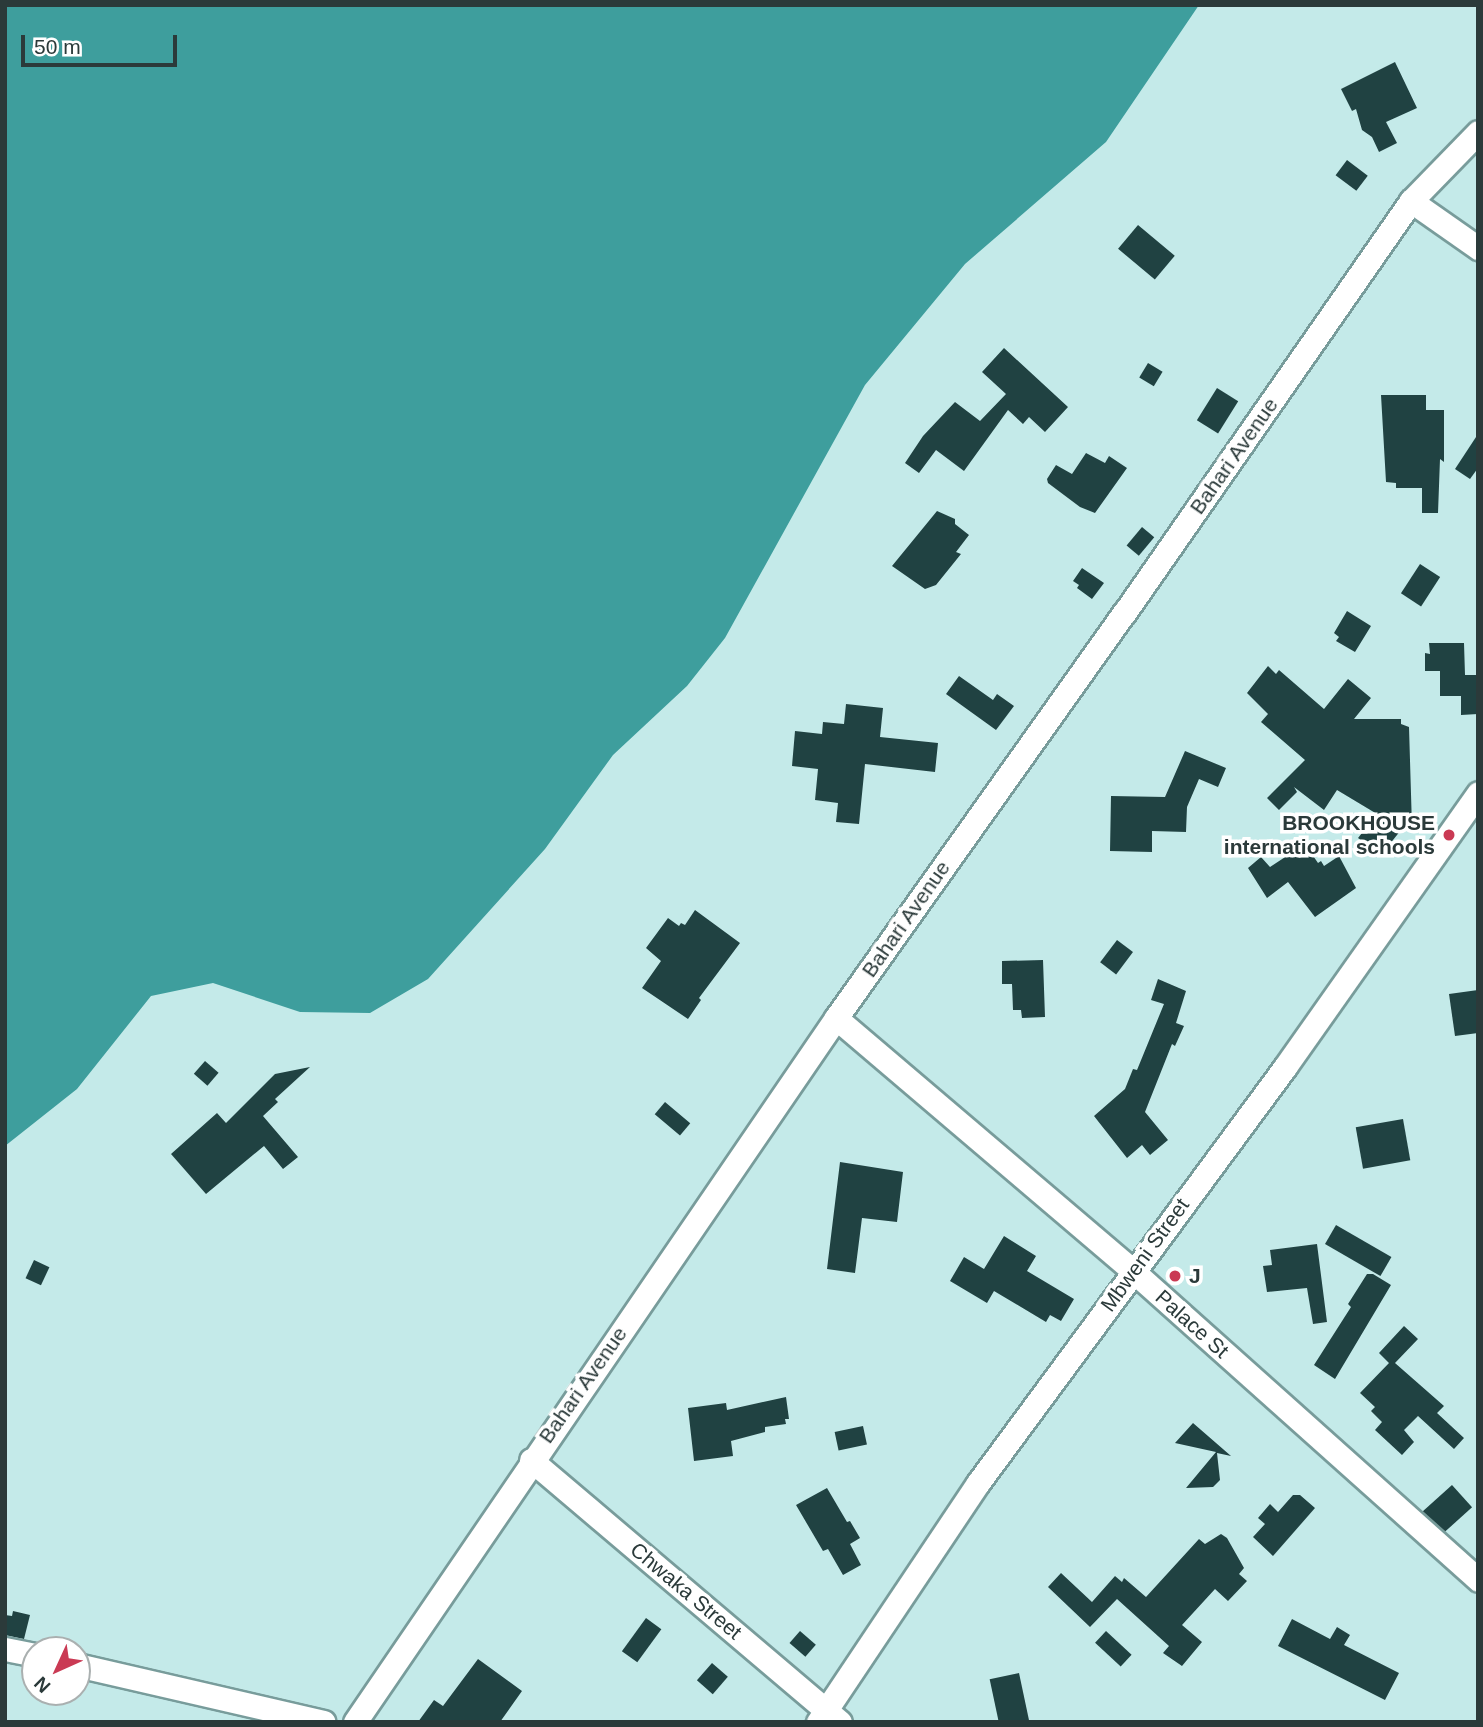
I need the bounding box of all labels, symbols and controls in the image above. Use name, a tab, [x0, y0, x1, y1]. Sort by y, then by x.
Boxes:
scale bar	[24, 21, 180, 65]
text: 50 m	[34, 35, 81, 58]
street label: Bahari Avenue	[1184, 393, 1284, 519]
place label: BROOKHOUSE international schools	[1224, 810, 1435, 860]
marker: BROOKHOUSE international schools	[1441, 827, 1457, 843]
street label: Bahari Avenue	[856, 856, 956, 982]
street label: Mbweni Street	[1095, 1193, 1195, 1317]
place label: J	[1189, 1263, 1201, 1289]
marker: J	[1167, 1268, 1183, 1284]
street label: Palace St	[1150, 1285, 1234, 1363]
street label: Bahari Avenue	[533, 1322, 633, 1448]
street label: Chwaka Street	[625, 1537, 747, 1645]
north arrow	[21, 1636, 91, 1706]
text: N	[30, 1673, 54, 1697]

